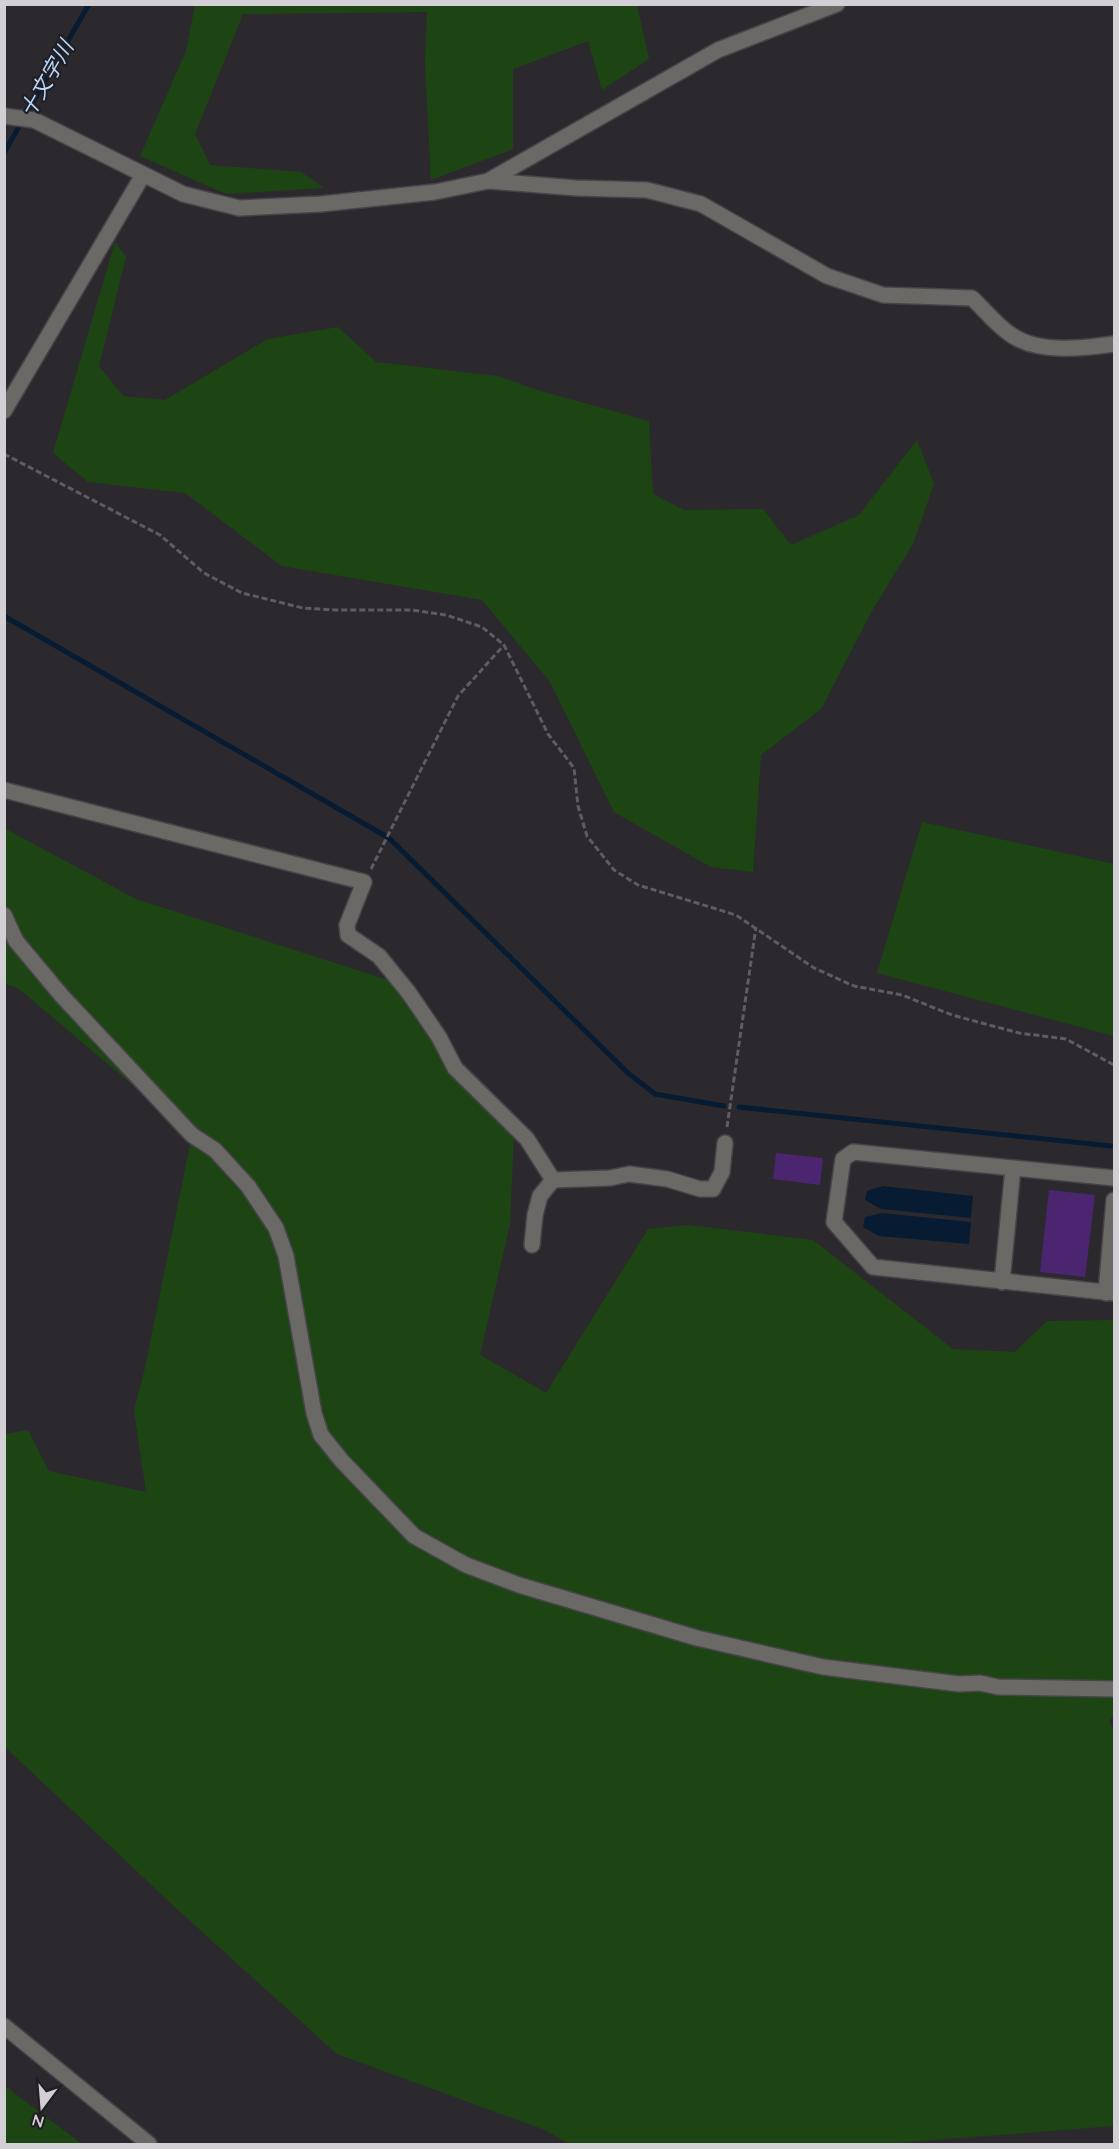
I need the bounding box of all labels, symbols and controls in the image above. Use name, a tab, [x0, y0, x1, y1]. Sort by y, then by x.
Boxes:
water label: 十文字川	[14, 34, 79, 121]
north arrow	[12, 2077, 72, 2137]
text: N	[29, 2110, 46, 2133]

